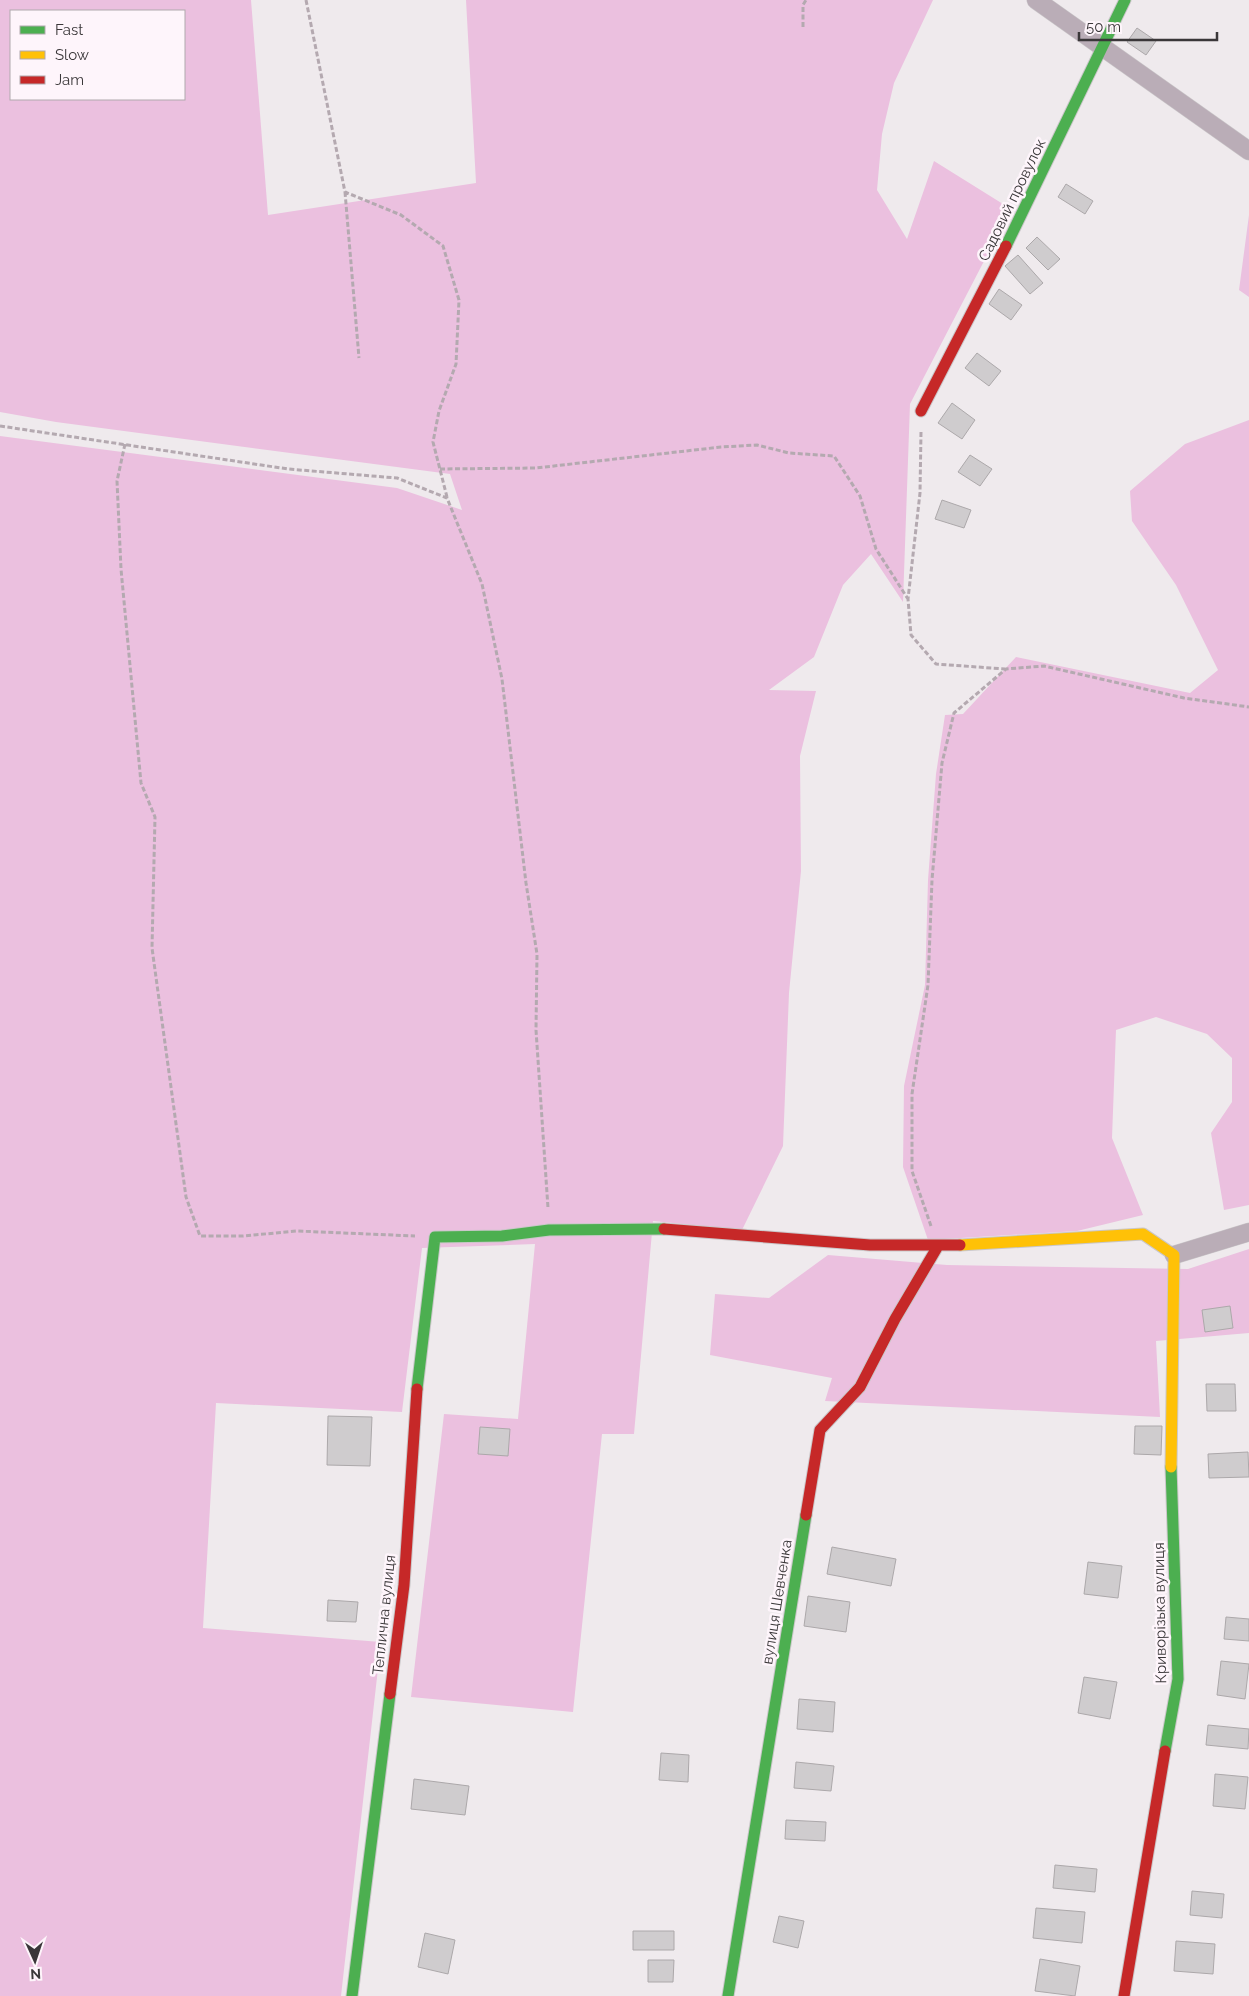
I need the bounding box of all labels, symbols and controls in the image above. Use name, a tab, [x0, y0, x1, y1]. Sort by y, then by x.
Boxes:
legend	[10, 10, 185, 100]
scale bar	[1079, 10, 1216, 42]
text: 50 m	[1086, 18, 1121, 36]
text: Fast	[55, 21, 83, 39]
text: Slow	[55, 46, 89, 64]
text: Jam	[55, 71, 84, 89]
street label: Садовий провулок	[975, 136, 1050, 264]
street label: вулиця Шевченка	[758, 1538, 796, 1666]
street label: Криворізька вулиця	[1150, 1542, 1170, 1684]
street label: Теплична вулиця	[369, 1554, 399, 1676]
north arrow	[10, 1936, 60, 1986]
text: N	[30, 1966, 41, 1982]

